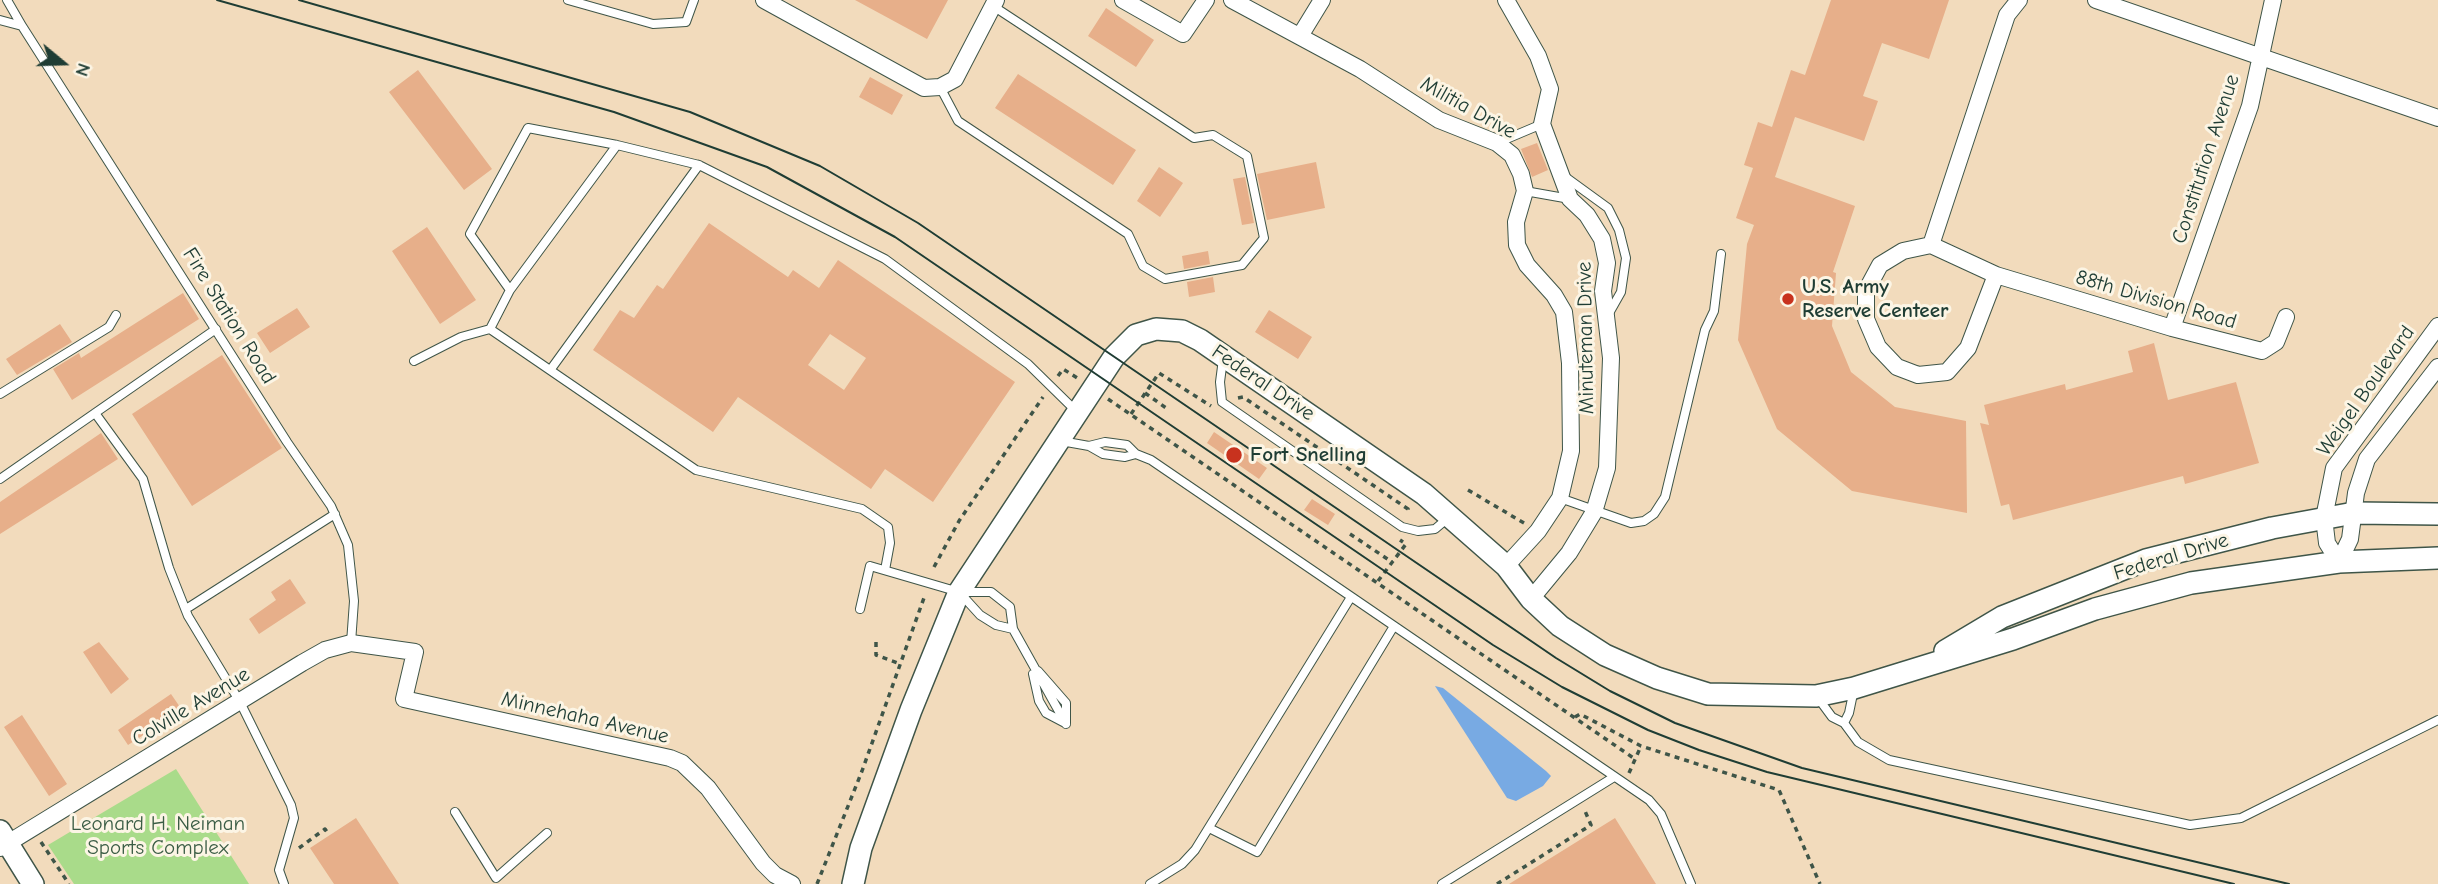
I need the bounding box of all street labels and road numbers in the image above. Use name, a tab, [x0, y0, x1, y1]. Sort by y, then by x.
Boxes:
street label: Militia Drive	[1416, 71, 1520, 145]
street label: Constitution Avenue	[2167, 71, 2245, 247]
street label: Fire Station Road	[177, 243, 281, 389]
street label: Minuteman Drive	[1572, 261, 1600, 415]
street label: 88th Division Road	[2073, 265, 2239, 335]
street label: Weigel Boulevard	[2312, 321, 2420, 461]
street label: Federal Drive	[1207, 339, 1319, 427]
street label: Federal Drive	[2111, 528, 2231, 586]
street label: Colville Avenue	[128, 662, 254, 752]
street label: Minnehaha Avenue	[499, 686, 671, 750]

